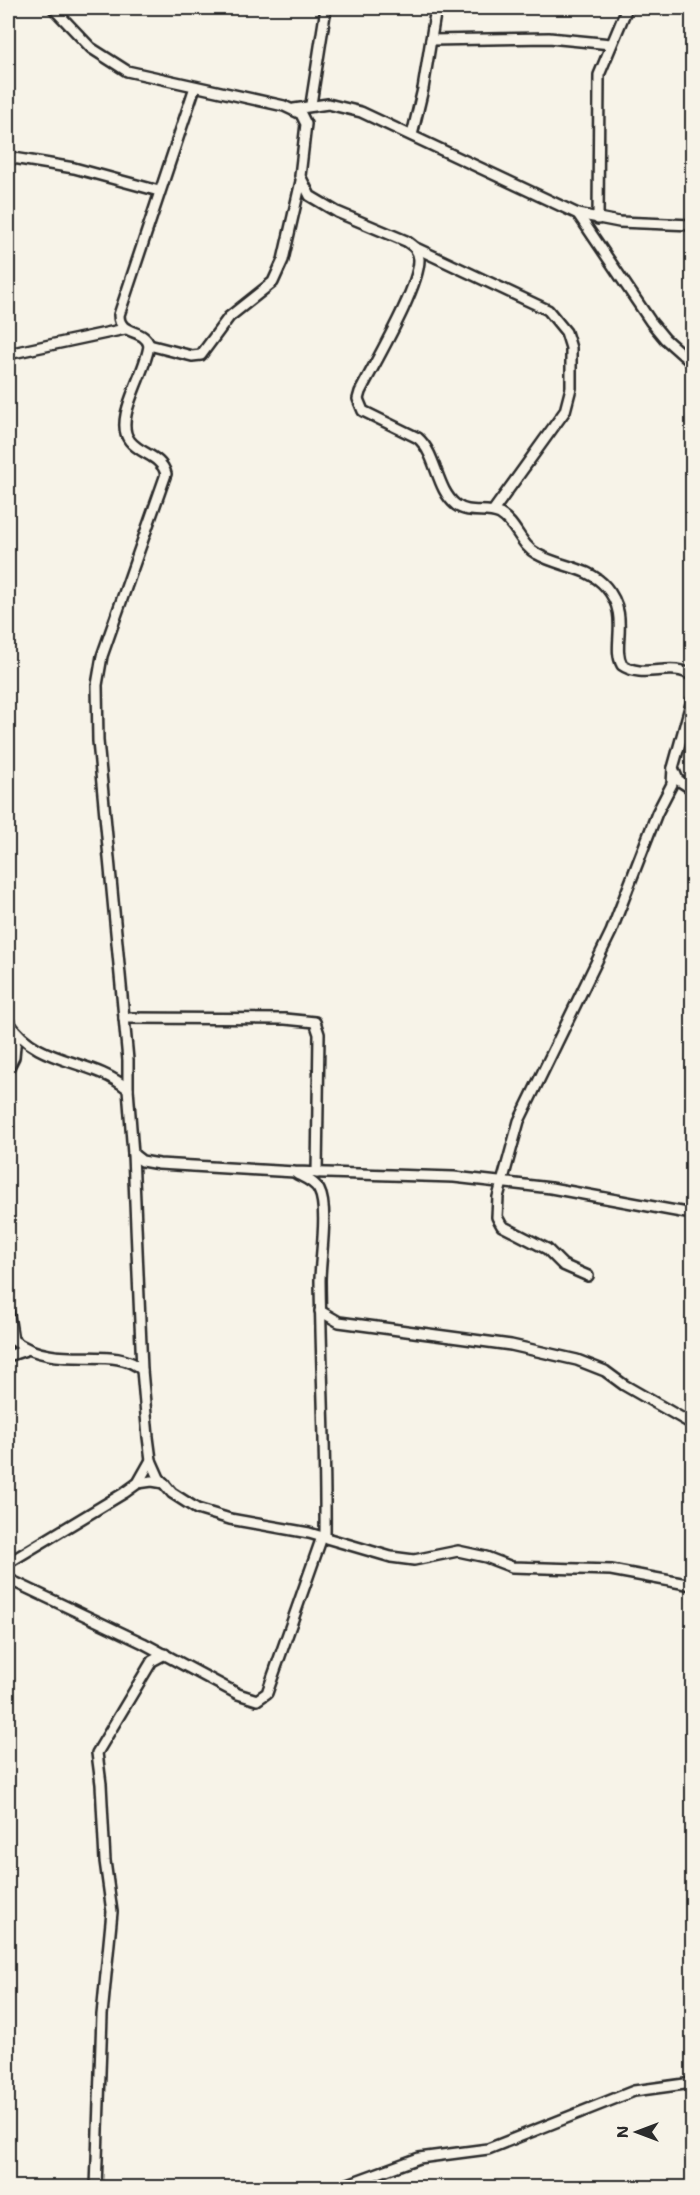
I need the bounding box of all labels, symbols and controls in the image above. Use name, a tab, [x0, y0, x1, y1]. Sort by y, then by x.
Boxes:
north arrow	[607, 2102, 667, 2162]
text: N	[612, 2126, 633, 2138]

